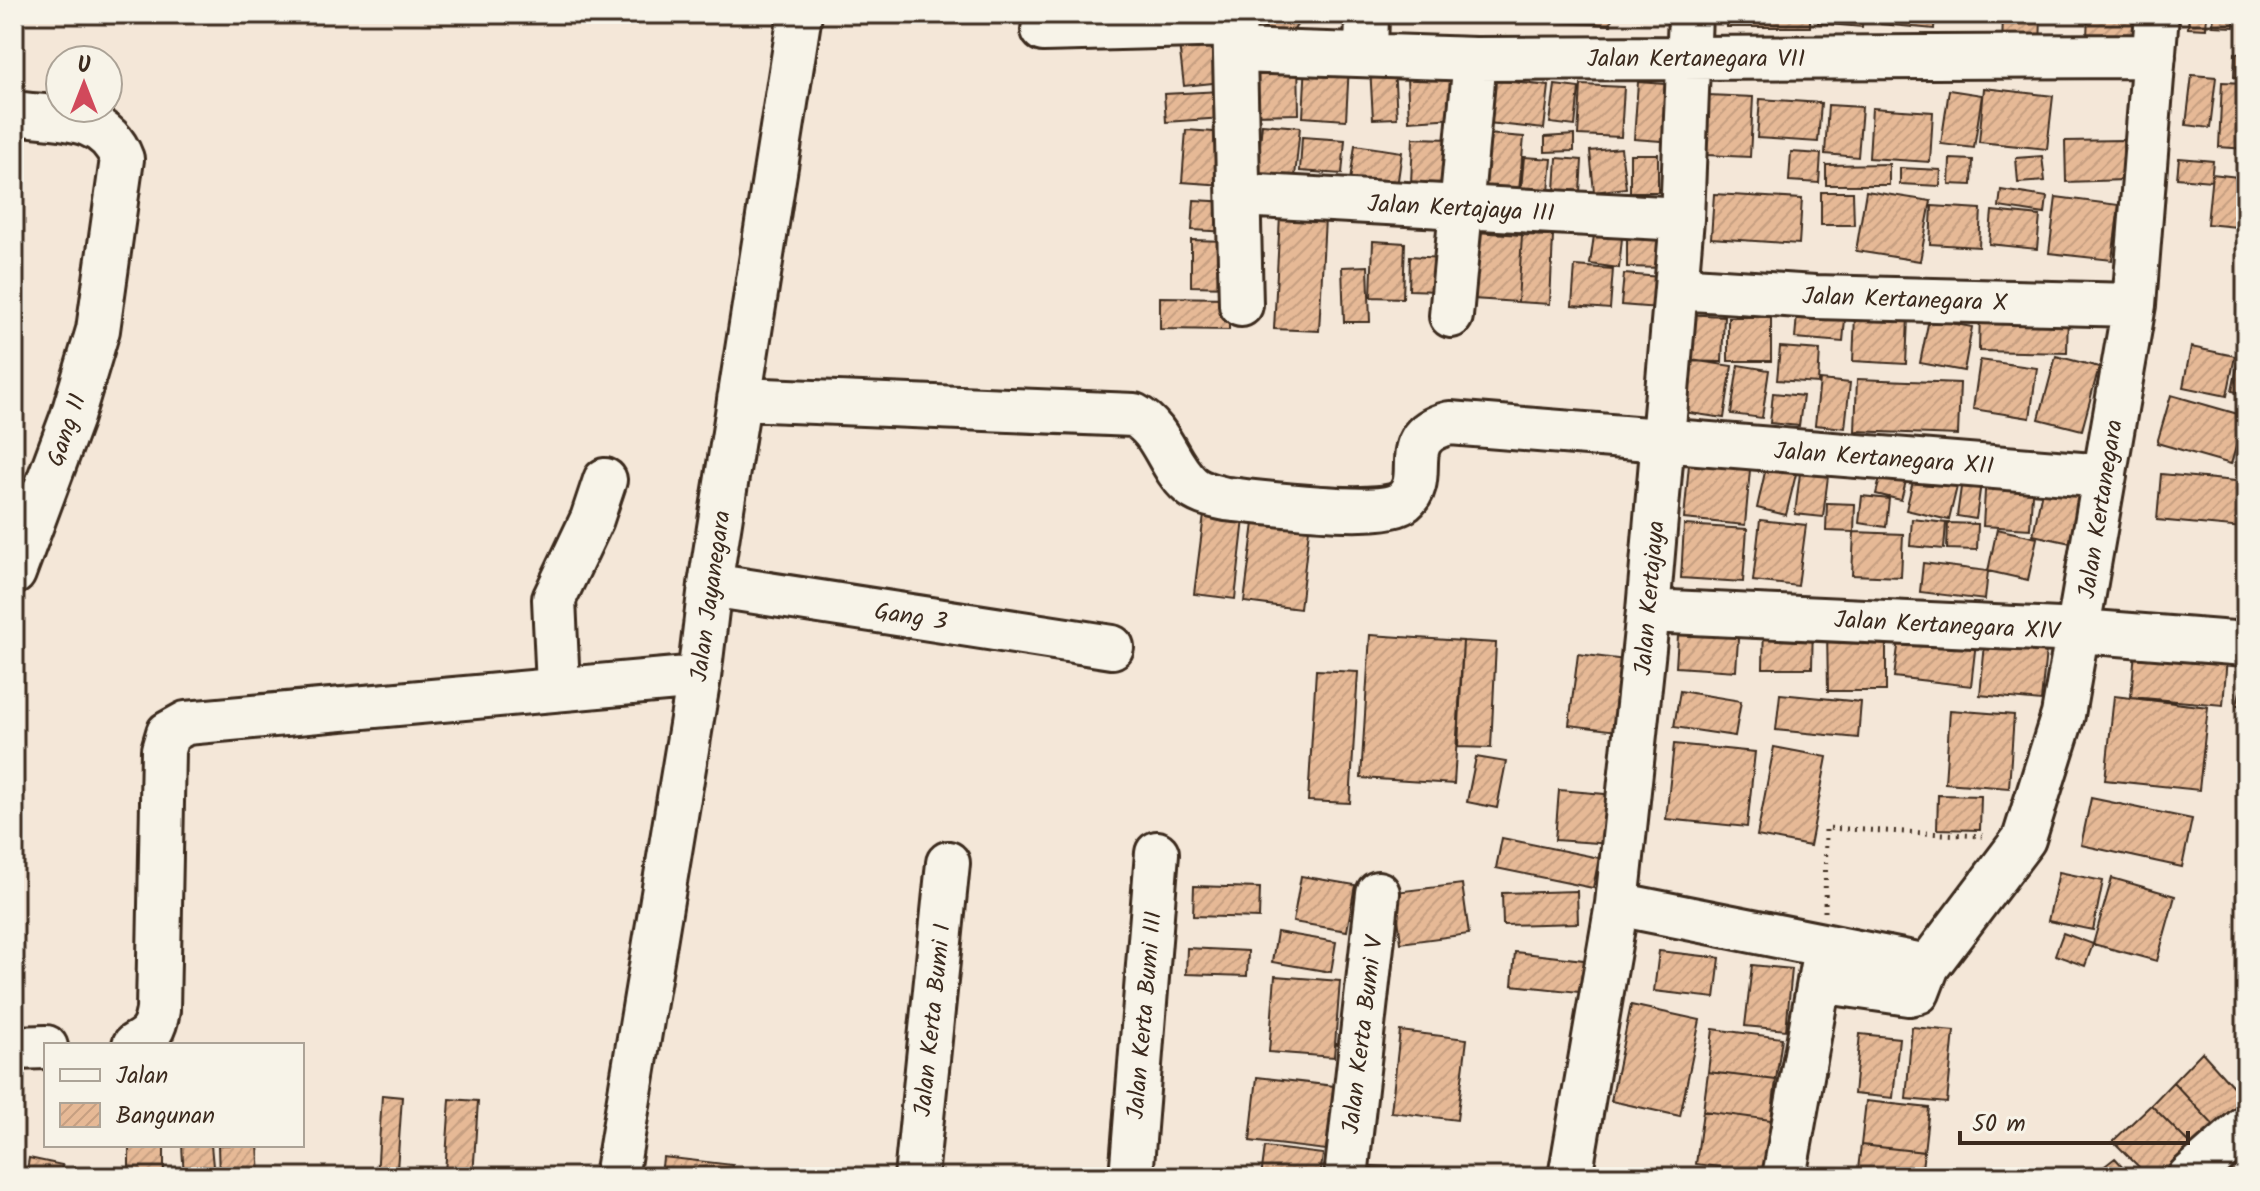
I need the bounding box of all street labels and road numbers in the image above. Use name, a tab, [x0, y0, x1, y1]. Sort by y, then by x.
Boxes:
street label: Jalan Kertanegara VII	[1587, 40, 1805, 79]
street label: Jalan Kertajaya III	[1366, 185, 1555, 234]
street label: Jalan Kertanegara X	[1802, 277, 2009, 324]
street label: Gang 11	[37, 389, 98, 472]
street label: Jalan Kertanegara	[2068, 417, 2135, 602]
street label: Jalan Kertanegara XII	[1773, 432, 1995, 487]
street label: Jalan Jayanegara	[680, 508, 743, 684]
street label: Jalan Kertajaya	[1624, 519, 1677, 677]
street label: Gang 3	[871, 592, 950, 642]
street label: Jalan Kertanegara XIV	[1833, 601, 2063, 652]
street label: Jalan Kerta Bumi III	[1117, 909, 1174, 1121]
street label: Jalan Kerta Bumi I	[904, 922, 963, 1119]
street label: Jalan Kerta Bumi V	[1332, 932, 1395, 1136]

